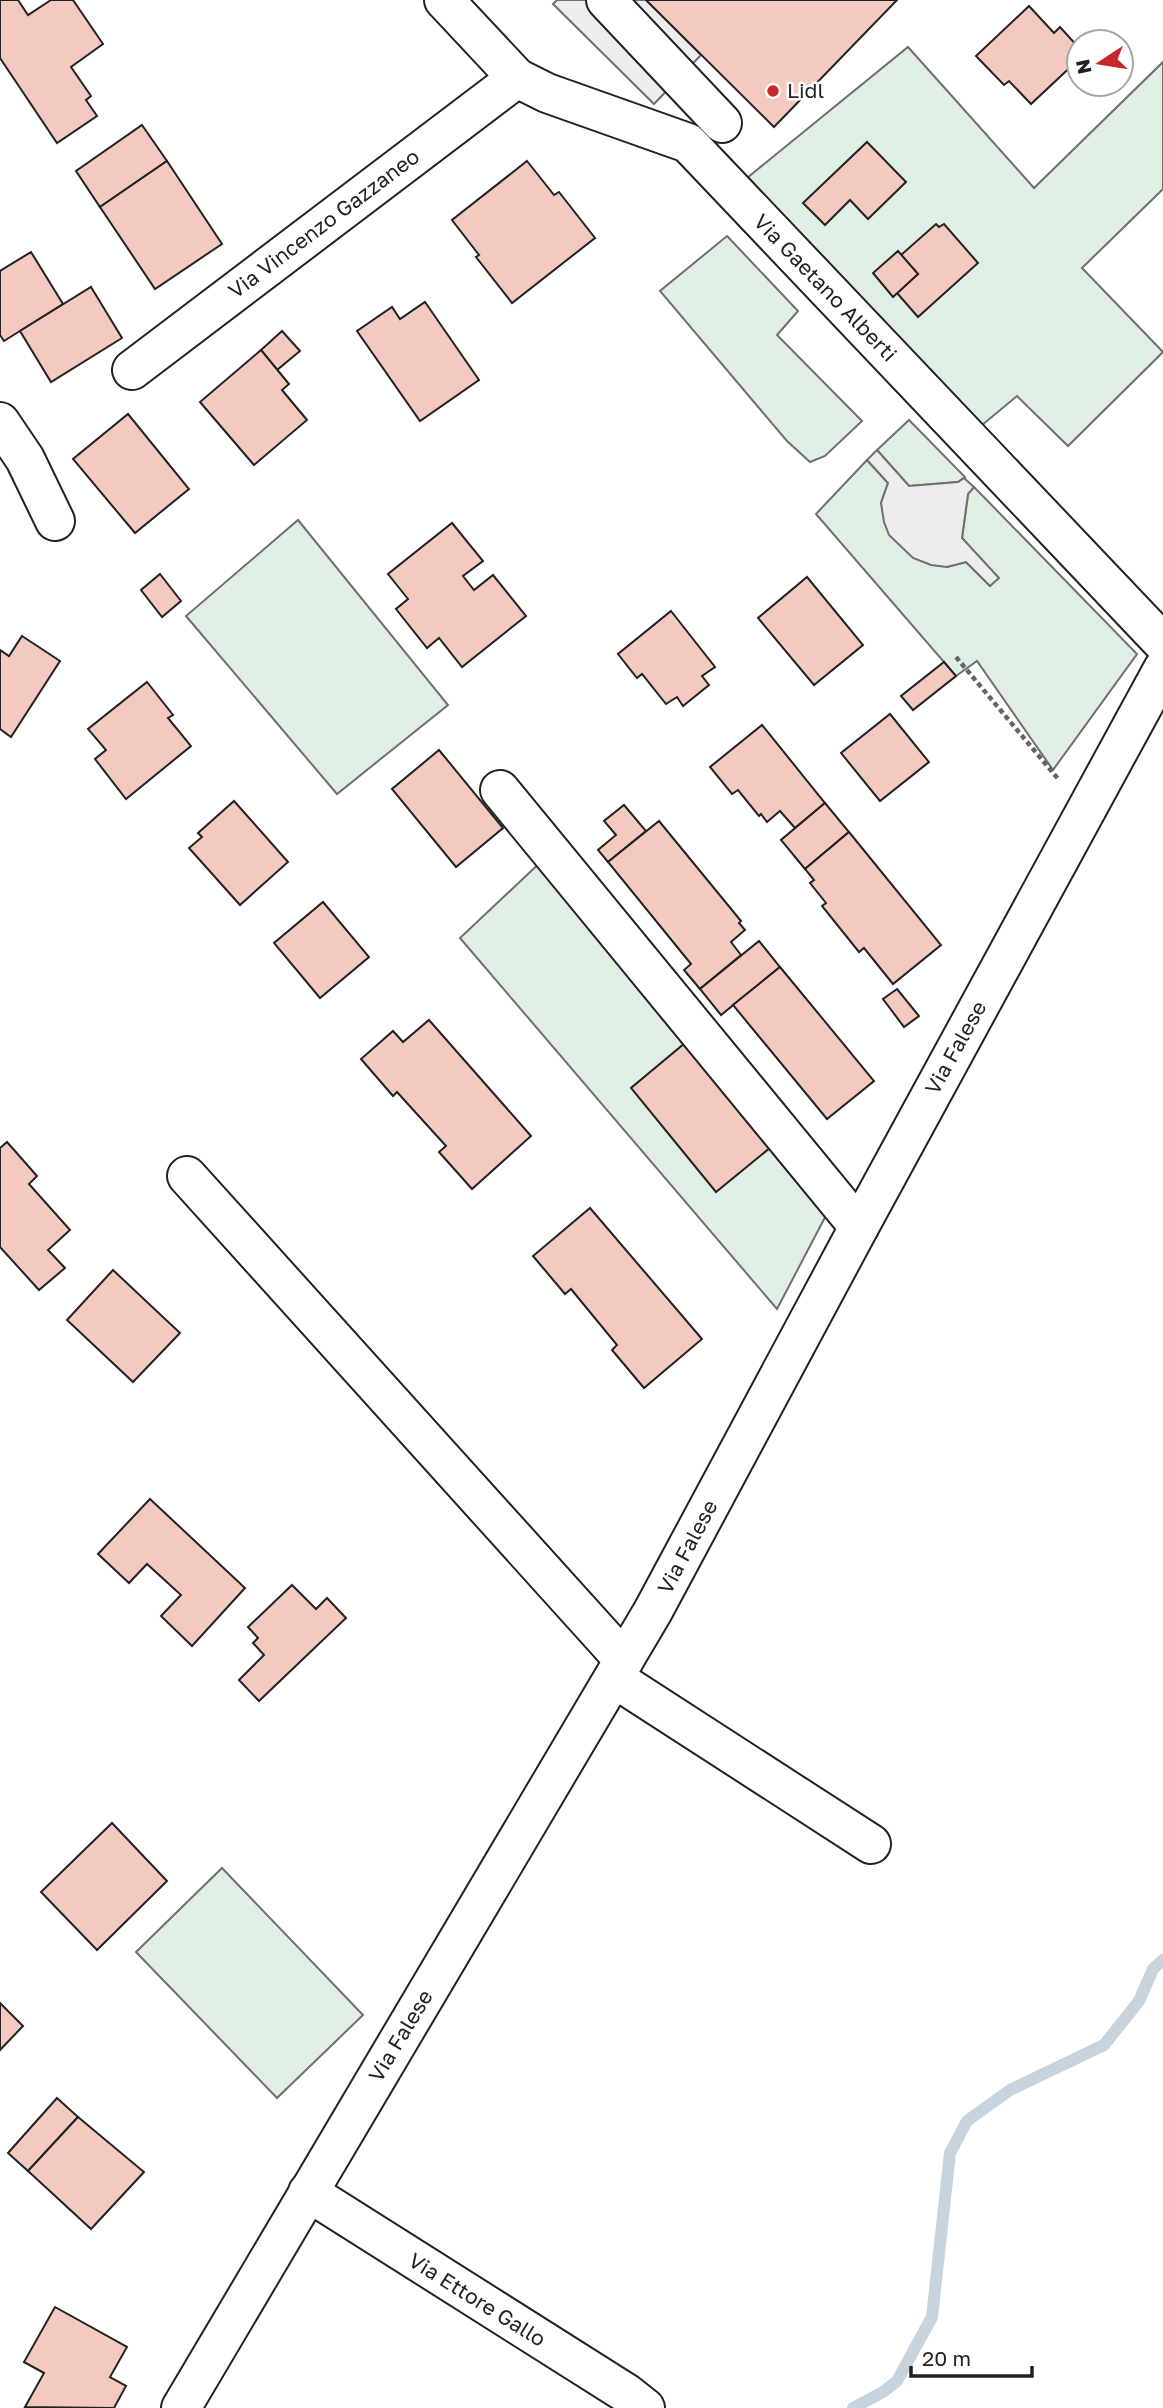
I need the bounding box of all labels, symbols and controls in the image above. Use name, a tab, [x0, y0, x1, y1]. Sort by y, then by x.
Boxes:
north arrow	[1065, 28, 1135, 98]
text: N	[1070, 57, 1096, 76]
place label: Lidl	[787, 77, 824, 103]
marker: Lidl	[765, 83, 781, 99]
street label: Via Vincenzo Gazzaneo	[223, 143, 424, 304]
street label: Via Gaetano Alberti	[749, 208, 903, 366]
street label: Via Falese	[919, 996, 991, 1099]
street label: Via Falese	[652, 1495, 723, 1598]
street label: Via Falese	[363, 1985, 438, 2086]
street label: Via Ettore Gallo	[404, 2247, 551, 2352]
scale bar	[911, 2334, 1032, 2378]
text: 20 m	[922, 2345, 971, 2371]

